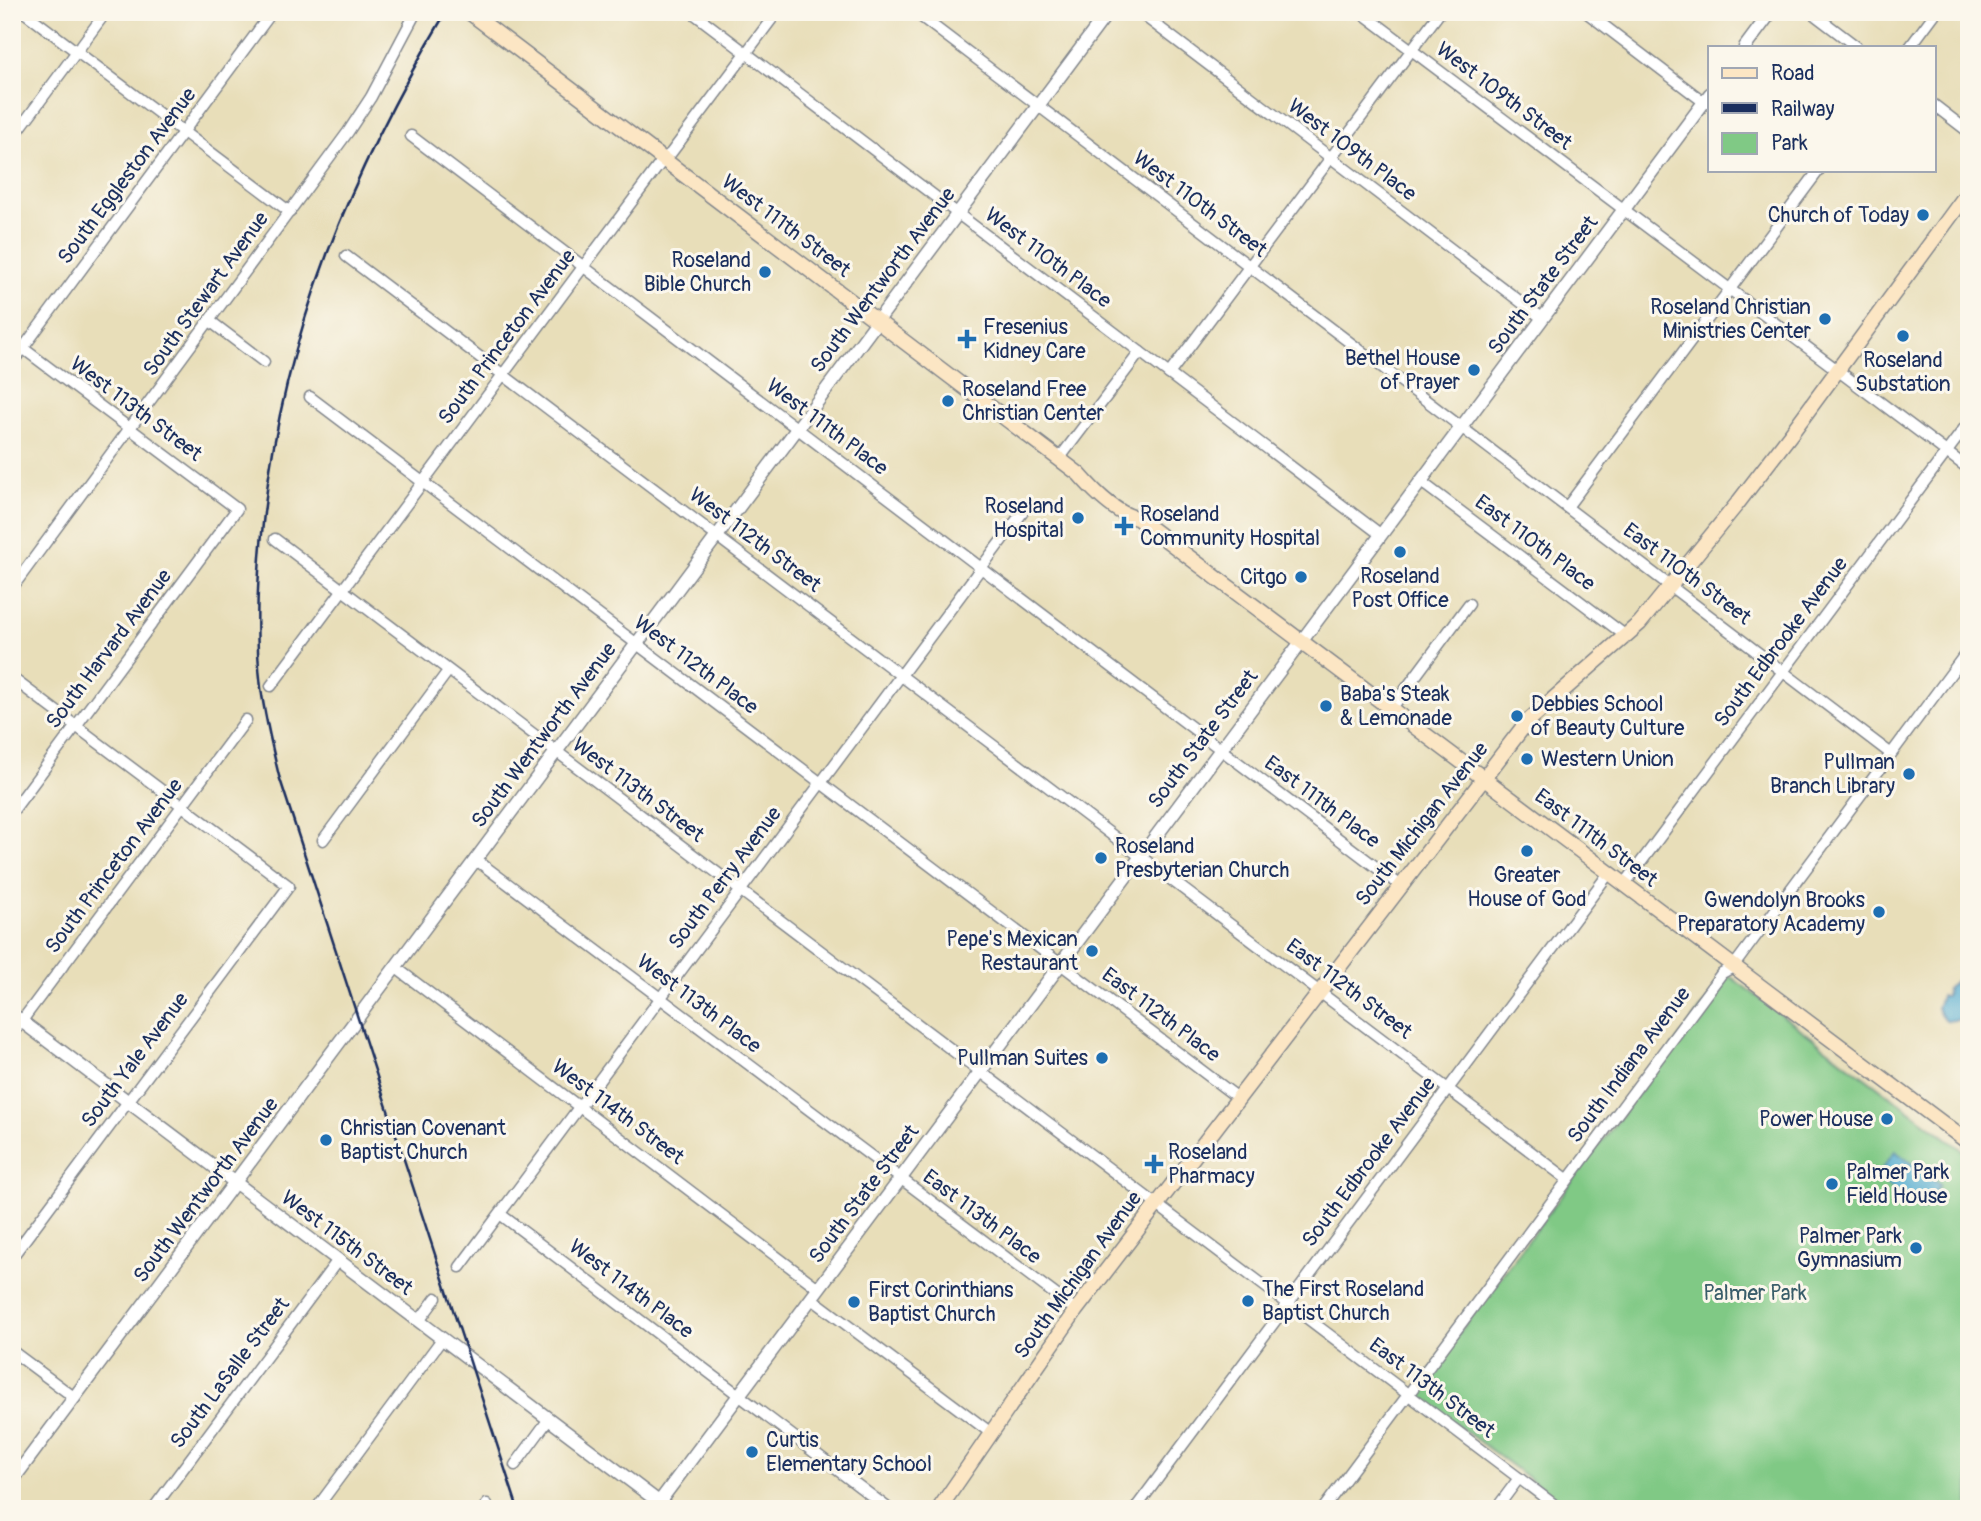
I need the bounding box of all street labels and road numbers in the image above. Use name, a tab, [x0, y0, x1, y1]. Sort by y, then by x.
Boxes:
street label: West 109th Street	[1430, 36, 1578, 156]
street label: South Eggleston Avenue	[52, 82, 203, 270]
street label: West 109th Place	[1282, 93, 1422, 208]
street label: West 110th Street	[1127, 145, 1273, 264]
street label: West 111th Street	[716, 169, 857, 284]
street label: South Wentworth Avenue	[804, 181, 962, 378]
street label: West 110th Place	[979, 202, 1117, 315]
street label: South Stewart Avenue	[137, 206, 275, 382]
street label: South State Street	[1482, 210, 1604, 360]
street label: South Princeton Avenue	[432, 243, 582, 430]
street label: West 113th Street	[65, 350, 208, 468]
street label: West 111th Place	[761, 372, 894, 482]
street label: West 112th Street	[684, 481, 827, 599]
street label: East 110th Place	[1469, 489, 1601, 598]
street label: East 110th Street	[1618, 517, 1757, 631]
street label: South Edbrooke Avenue	[1708, 551, 1854, 733]
street label: South Harvard Avenue	[40, 563, 178, 734]
street label: West 112th Place	[628, 609, 764, 721]
street label: South Wentworth Avenue	[465, 636, 623, 833]
street label: South State Street	[1142, 664, 1264, 814]
street label: West 113th Street	[567, 731, 710, 849]
street label: South Michigan Avenue	[1349, 736, 1495, 912]
street label: East 111th Place	[1259, 750, 1386, 855]
street label: South Princeton Avenue	[39, 772, 189, 959]
street label: East 111th Street	[1529, 783, 1663, 894]
street label: South Perry Avenue	[662, 801, 788, 955]
street label: East 112th Street	[1281, 933, 1418, 1046]
street label: West 113th Place	[631, 948, 767, 1060]
street label: East 112th Place	[1096, 962, 1226, 1069]
street label: South Indiana Avenue	[1561, 981, 1697, 1148]
street label: South Yale Avenue	[75, 986, 195, 1133]
street label: West 114th Street	[546, 1053, 690, 1171]
street label: South Edbrooke Avenue	[1296, 1071, 1442, 1253]
street label: South Wentworth Avenue	[127, 1091, 285, 1288]
street label: South State Street	[803, 1119, 925, 1269]
street label: East 113th Place	[917, 1164, 1047, 1271]
street label: West 115th Street	[276, 1185, 419, 1302]
street label: South Michigan Avenue	[1008, 1185, 1148, 1364]
street label: West 114th Place	[563, 1233, 699, 1345]
street label: South LaSalle Street	[164, 1292, 296, 1454]
street label: East 113th Street	[1364, 1332, 1501, 1445]

